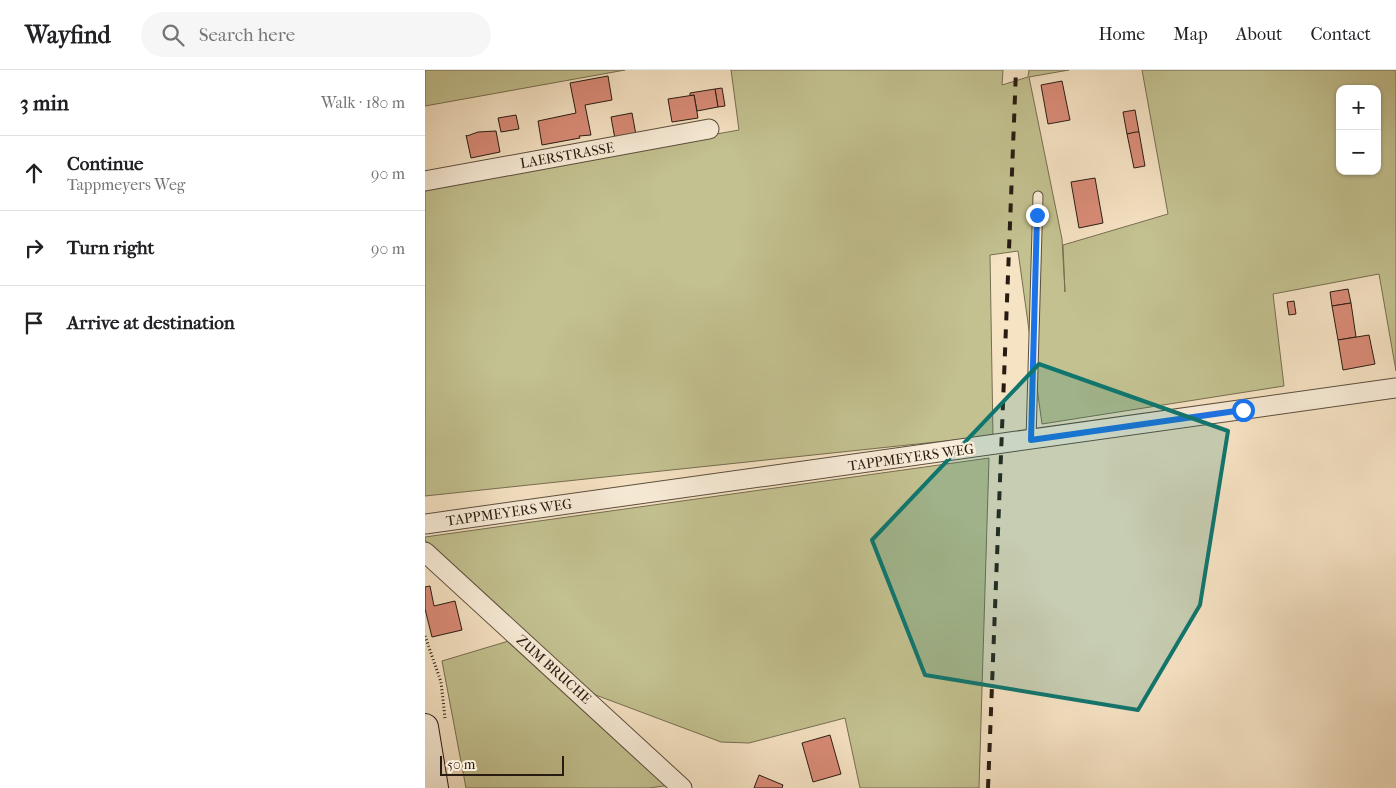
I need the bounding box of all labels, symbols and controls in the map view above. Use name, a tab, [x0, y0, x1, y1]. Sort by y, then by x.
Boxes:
search box	[141, 12, 491, 57]
text: Wayfind	[25, 21, 111, 49]
icon: search	[159, 21, 187, 49]
text: Search here	[199, 24, 295, 46]
text: Home	[1098, 24, 1145, 45]
text: Map	[1173, 24, 1208, 45]
text: About	[1236, 24, 1282, 45]
text: Contact	[1310, 24, 1371, 45]
map controls	[1336, 85, 1381, 175]
button: +	[1336, 85, 1381, 130]
text: 3 min	[20, 91, 69, 115]
text: Walk · 180 m	[321, 93, 405, 112]
button: −	[1336, 130, 1381, 175]
street label: LAERSTRASSE	[519, 139, 616, 172]
text: Continue	[67, 153, 143, 175]
icon: ahead	[20, 159, 48, 187]
text: 90 m	[371, 164, 405, 183]
text: Tappmeyers Weg	[67, 175, 185, 194]
route end	[1026, 204, 1049, 227]
icon: right	[20, 234, 48, 262]
text: Turn right	[67, 237, 154, 259]
text: 90 m	[371, 239, 405, 258]
icon: arrive	[20, 309, 48, 337]
text: Arrive at destination	[67, 312, 235, 334]
route start	[1232, 399, 1255, 422]
street label: TAPPMEYERS WEG	[847, 440, 975, 475]
street label: TAPPMEYERS WEG	[445, 495, 573, 530]
street label: ZUM BRUCHE	[513, 631, 595, 708]
scale bar	[440, 753, 564, 776]
text: 50 m	[447, 756, 475, 773]

